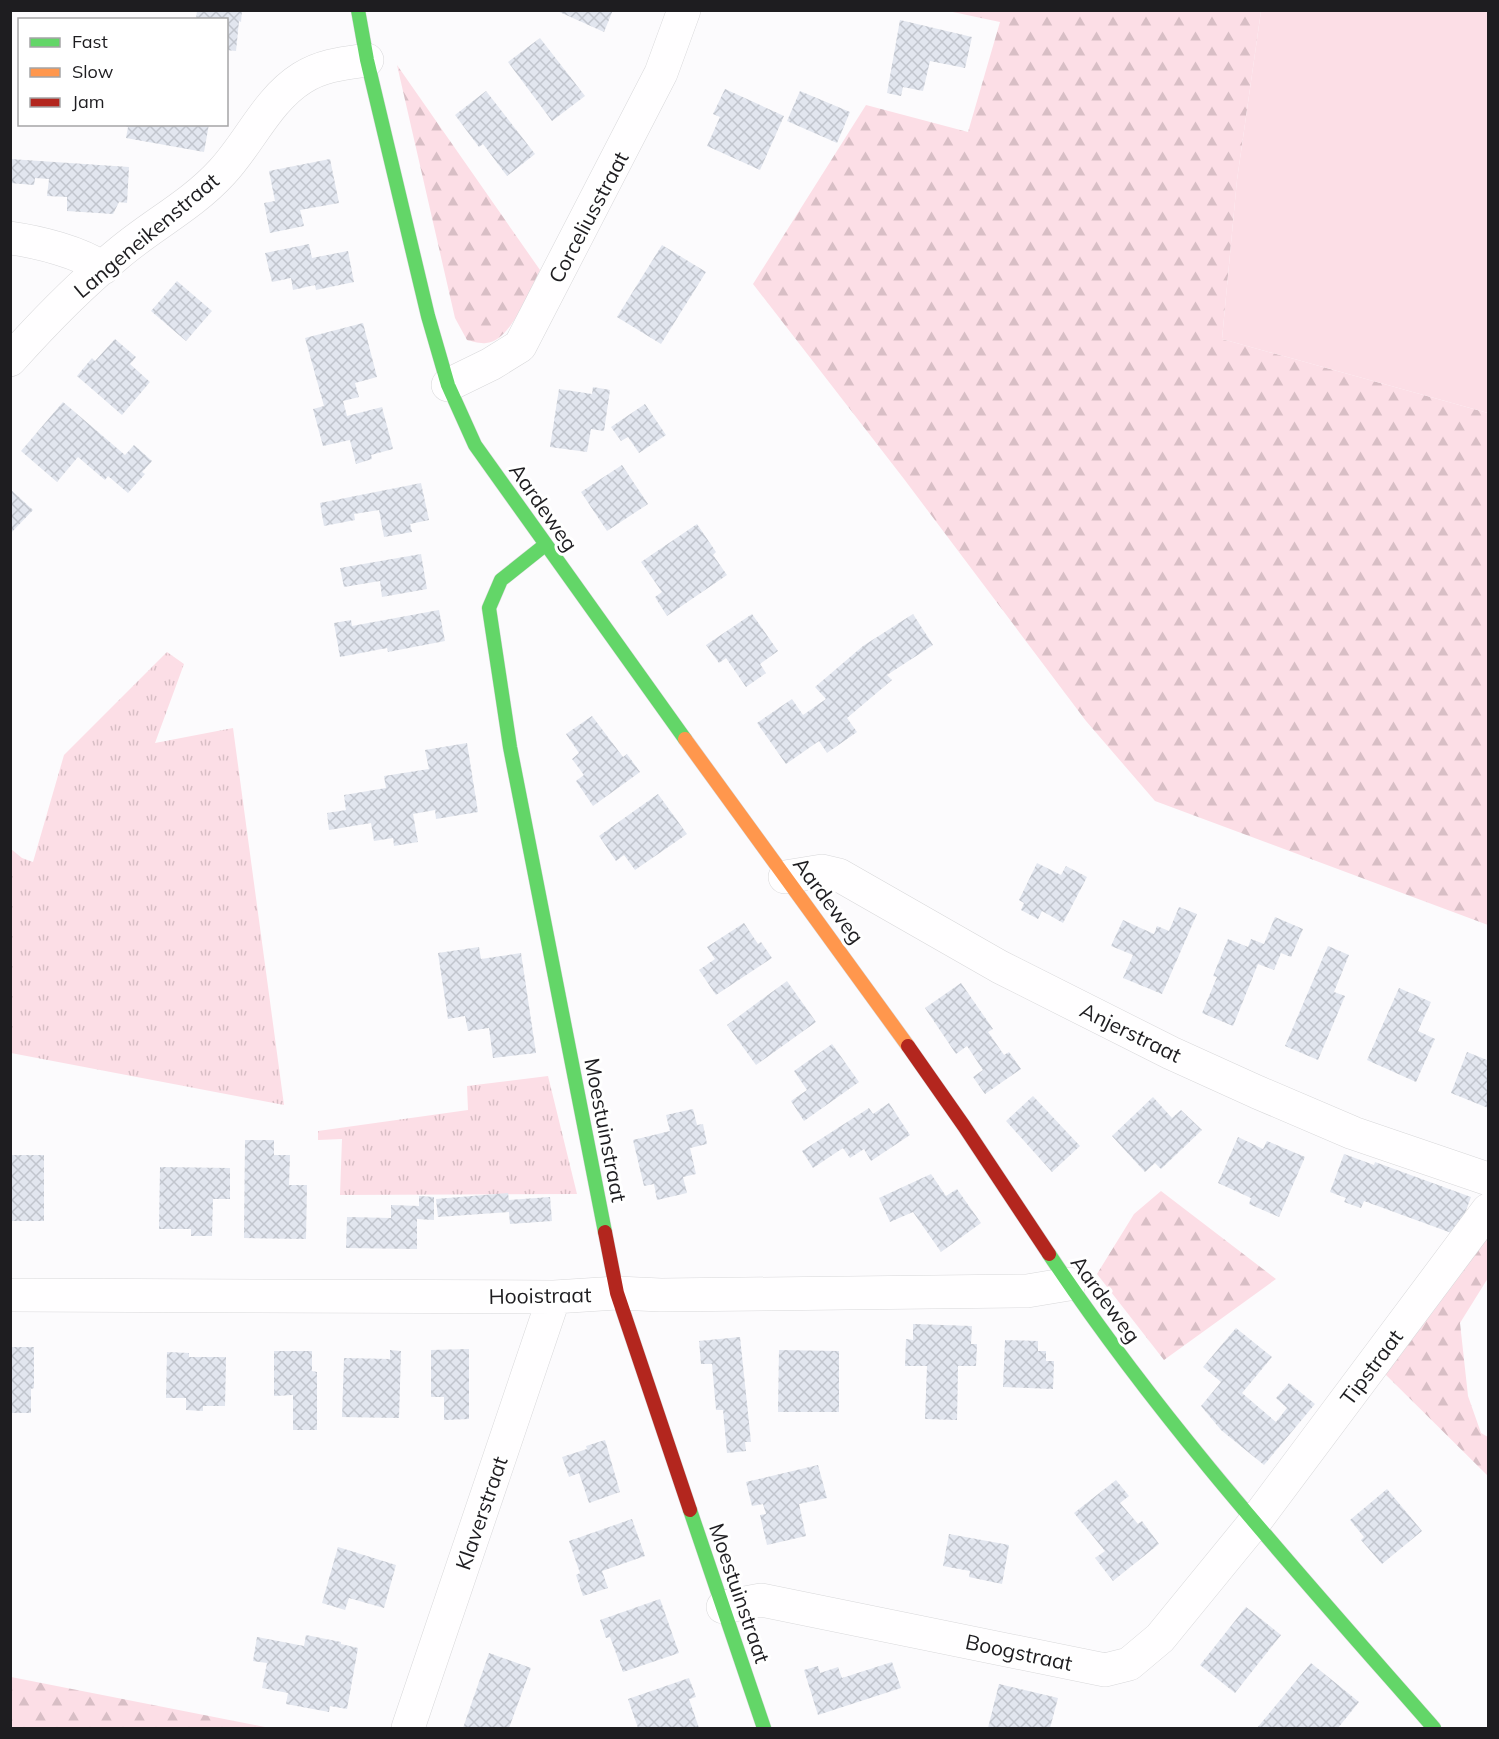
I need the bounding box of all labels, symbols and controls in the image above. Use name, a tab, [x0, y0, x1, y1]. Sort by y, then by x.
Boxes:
legend	[18, 18, 228, 126]
text: Fast	[72, 30, 108, 53]
text: Slow	[72, 60, 114, 83]
text: Jam	[72, 90, 105, 113]
street label: Corceliusstraat	[542, 147, 634, 287]
street label: Langeneikenstraat	[68, 167, 224, 303]
street label: Aardeweg	[504, 458, 584, 556]
street label: Aardeweg	[788, 852, 870, 948]
street label: Anjerstraat	[1076, 996, 1186, 1068]
street label: Moestuinstraat	[579, 1056, 633, 1204]
street label: Aardeweg	[1066, 1250, 1146, 1348]
street label: Hooistraat	[488, 1281, 592, 1309]
street label: Tipstraat	[1334, 1324, 1408, 1410]
street label: Klaverstraat	[449, 1453, 513, 1573]
street label: Moestuinstraat	[704, 1520, 776, 1666]
street label: Boogstraat	[963, 1628, 1075, 1676]

